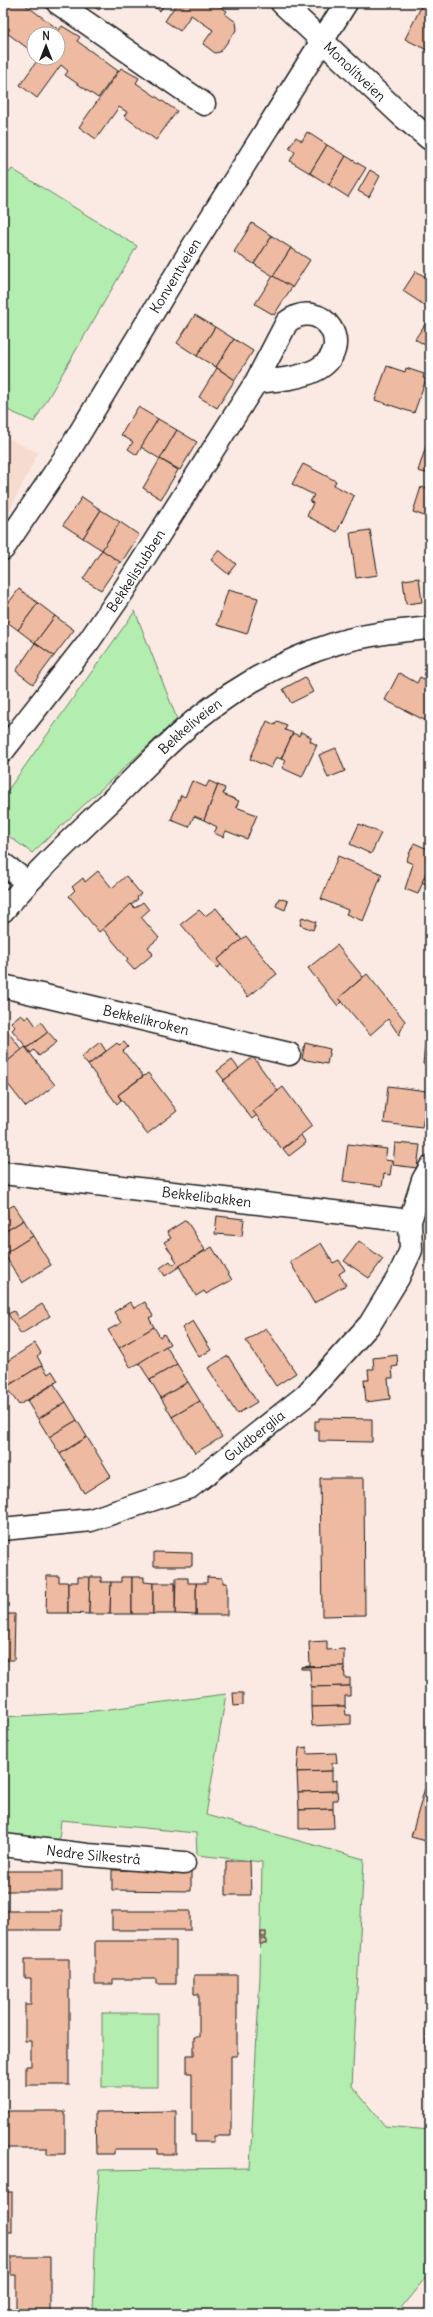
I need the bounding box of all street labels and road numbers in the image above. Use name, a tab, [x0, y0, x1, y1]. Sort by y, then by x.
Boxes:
street label: Monolitveien	[320, 38, 390, 105]
street label: Konventveien	[146, 235, 205, 317]
street label: Bekkelistubben	[102, 526, 169, 616]
street label: Bekkeliveien	[154, 694, 225, 758]
street label: Bekkelikroken	[101, 1001, 191, 1039]
street label: Bekkelibakken	[161, 1183, 252, 1211]
street label: Guldberglia	[220, 1406, 289, 1466]
street label: Nedre Silkestrå	[45, 1841, 141, 1868]

